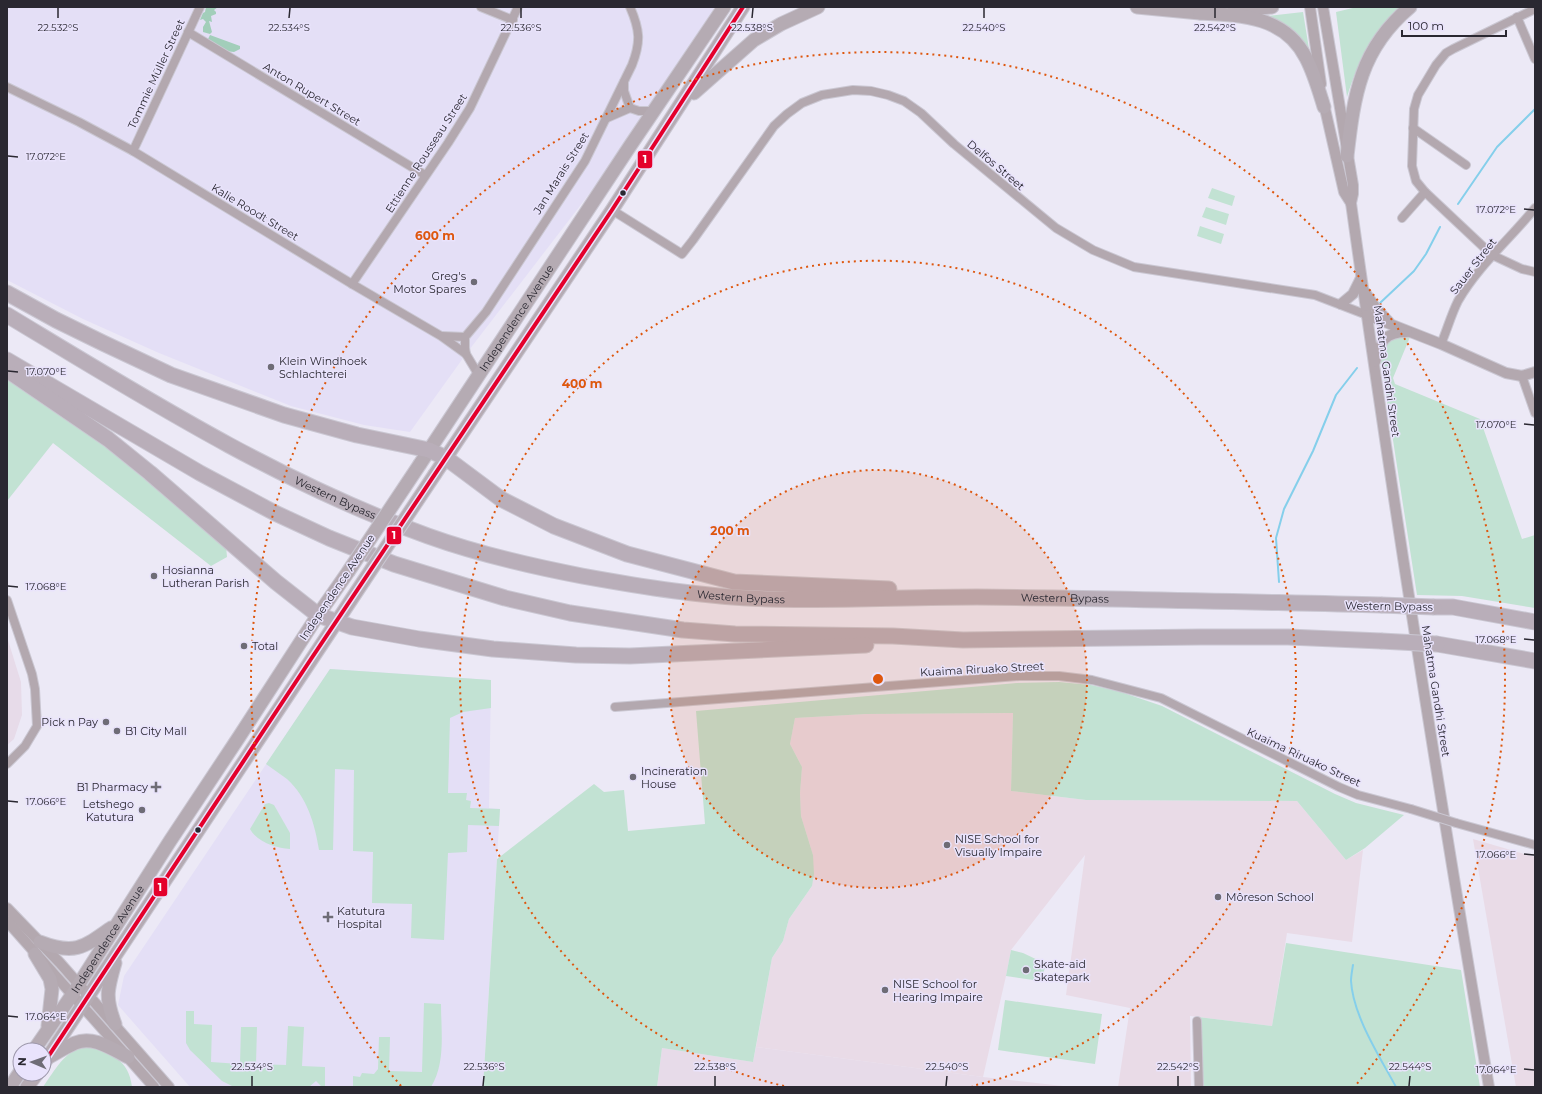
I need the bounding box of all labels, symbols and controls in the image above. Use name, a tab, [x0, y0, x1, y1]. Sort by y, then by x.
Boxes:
scale bar	[1402, 12, 1506, 38]
street label: Tommie Müller Street	[124, 16, 188, 131]
text: 100 m	[1408, 18, 1444, 33]
text: 22.532°S	[38, 21, 79, 34]
text: 22.534°S	[268, 21, 310, 34]
text: 22.536°S	[500, 21, 542, 34]
text: 22.538°S	[731, 21, 773, 34]
text: 22.540°S	[962, 21, 1006, 34]
text: 22.542°S	[1194, 21, 1236, 34]
street label: Anton Rupert Street	[261, 59, 364, 129]
street label: Ettienne Rousseau Street	[382, 90, 470, 215]
street label: Jan Marais Street	[530, 129, 592, 218]
street label: Delfos Street	[964, 137, 1028, 193]
text: 17.072°E	[26, 150, 66, 163]
line badge: 1	[637, 150, 653, 169]
text: 1	[643, 152, 647, 166]
street label: Kalie Roodt Street	[209, 180, 302, 244]
unlabelled marker	[618, 188, 628, 198]
text: 17.072°E	[1476, 203, 1516, 216]
text: 600 m	[415, 228, 455, 243]
street label: Sauer Street	[1447, 235, 1500, 297]
street label: Independence Avenue	[476, 262, 557, 374]
place label: Greg's Motor Spares	[393, 269, 467, 296]
marker: Greg's Motor Spares	[469, 277, 479, 287]
street label: Mahatma Gandhi Street	[1371, 304, 1403, 438]
place label: Klein Windhoek Schlachterei	[279, 354, 368, 381]
marker: Klein Windhoek Schlachterei	[266, 362, 276, 372]
text: 17.070°E	[26, 365, 67, 378]
text: 400 m	[562, 376, 602, 391]
text: 17.070°E	[1476, 418, 1517, 431]
street label: Western Bypass	[292, 473, 379, 522]
text: 200 m	[710, 523, 750, 538]
line badge: 1	[386, 526, 402, 545]
text: 1	[392, 528, 396, 542]
street label: Independence Avenue	[296, 531, 378, 643]
place label: Hosianna Lutheran Parish	[162, 563, 249, 590]
marker: Hosianna Lutheran Parish	[149, 571, 159, 581]
text: 17.068°E	[26, 580, 67, 593]
street label: Western Bypass	[696, 587, 786, 606]
street label: Western Bypass	[1021, 590, 1110, 606]
street label: Western Bypass	[1345, 598, 1434, 614]
street label: Mahatma Gandhi Street	[1419, 624, 1453, 758]
text: 17.068°E	[1476, 633, 1517, 646]
place label: Total	[252, 639, 278, 653]
marker: Total	[239, 641, 249, 651]
street label: Kuaima Riruako Street	[920, 659, 1045, 679]
centre of rings	[871, 672, 885, 686]
place label: Pick n Pay	[41, 715, 98, 729]
marker: Pick n Pay	[101, 717, 111, 727]
place label: B1 City Mall	[125, 724, 187, 738]
street label: Kuaima Riruako Street	[1245, 724, 1364, 790]
marker: B1 City Mall	[112, 726, 122, 736]
place label: Incineration House	[641, 764, 707, 791]
marker: Incineration House	[628, 772, 638, 782]
place label: B1 Pharmacy	[76, 780, 148, 794]
marker: B1 Pharmacy	[151, 782, 161, 792]
text: 17.066°E	[26, 795, 67, 808]
place label: Letshego Katutura	[83, 797, 134, 824]
marker: Letshego Katutura	[137, 805, 147, 815]
unlabelled marker	[193, 825, 203, 835]
place label: NISE School for Visually Impaire	[955, 832, 1043, 859]
marker: NISE School for Visually Impaire	[942, 840, 952, 850]
text: 17.066°E	[1476, 848, 1517, 861]
line badge: 1	[153, 877, 168, 897]
text: 1	[158, 880, 162, 894]
street label: Independence Avenue	[68, 882, 147, 996]
place label: Môreson School	[1226, 890, 1314, 904]
marker: Môreson School	[1213, 892, 1223, 902]
place label: Katutura Hospital	[337, 904, 385, 931]
marker: Katutura Hospital	[322, 911, 334, 923]
place label: Skate-aid Skatepark	[1034, 957, 1090, 984]
marker: Skate-aid Skatepark	[1021, 965, 1031, 975]
place label: NISE School for Hearing Impaire	[893, 977, 983, 1004]
marker: NISE School for Hearing Impaire	[880, 985, 890, 995]
text: 17.064°E	[26, 1010, 67, 1023]
north arrow	[12, 1042, 52, 1082]
text: N	[15, 1057, 29, 1066]
text: 22.534°S	[231, 1060, 273, 1073]
text: 22.536°S	[463, 1060, 505, 1073]
text: 22.538°S	[694, 1060, 736, 1073]
text: 22.540°S	[925, 1060, 969, 1073]
text: 22.542°S	[1157, 1060, 1199, 1073]
text: 22.544°S	[1389, 1060, 1431, 1073]
text: 17.064°E	[1476, 1063, 1517, 1076]

